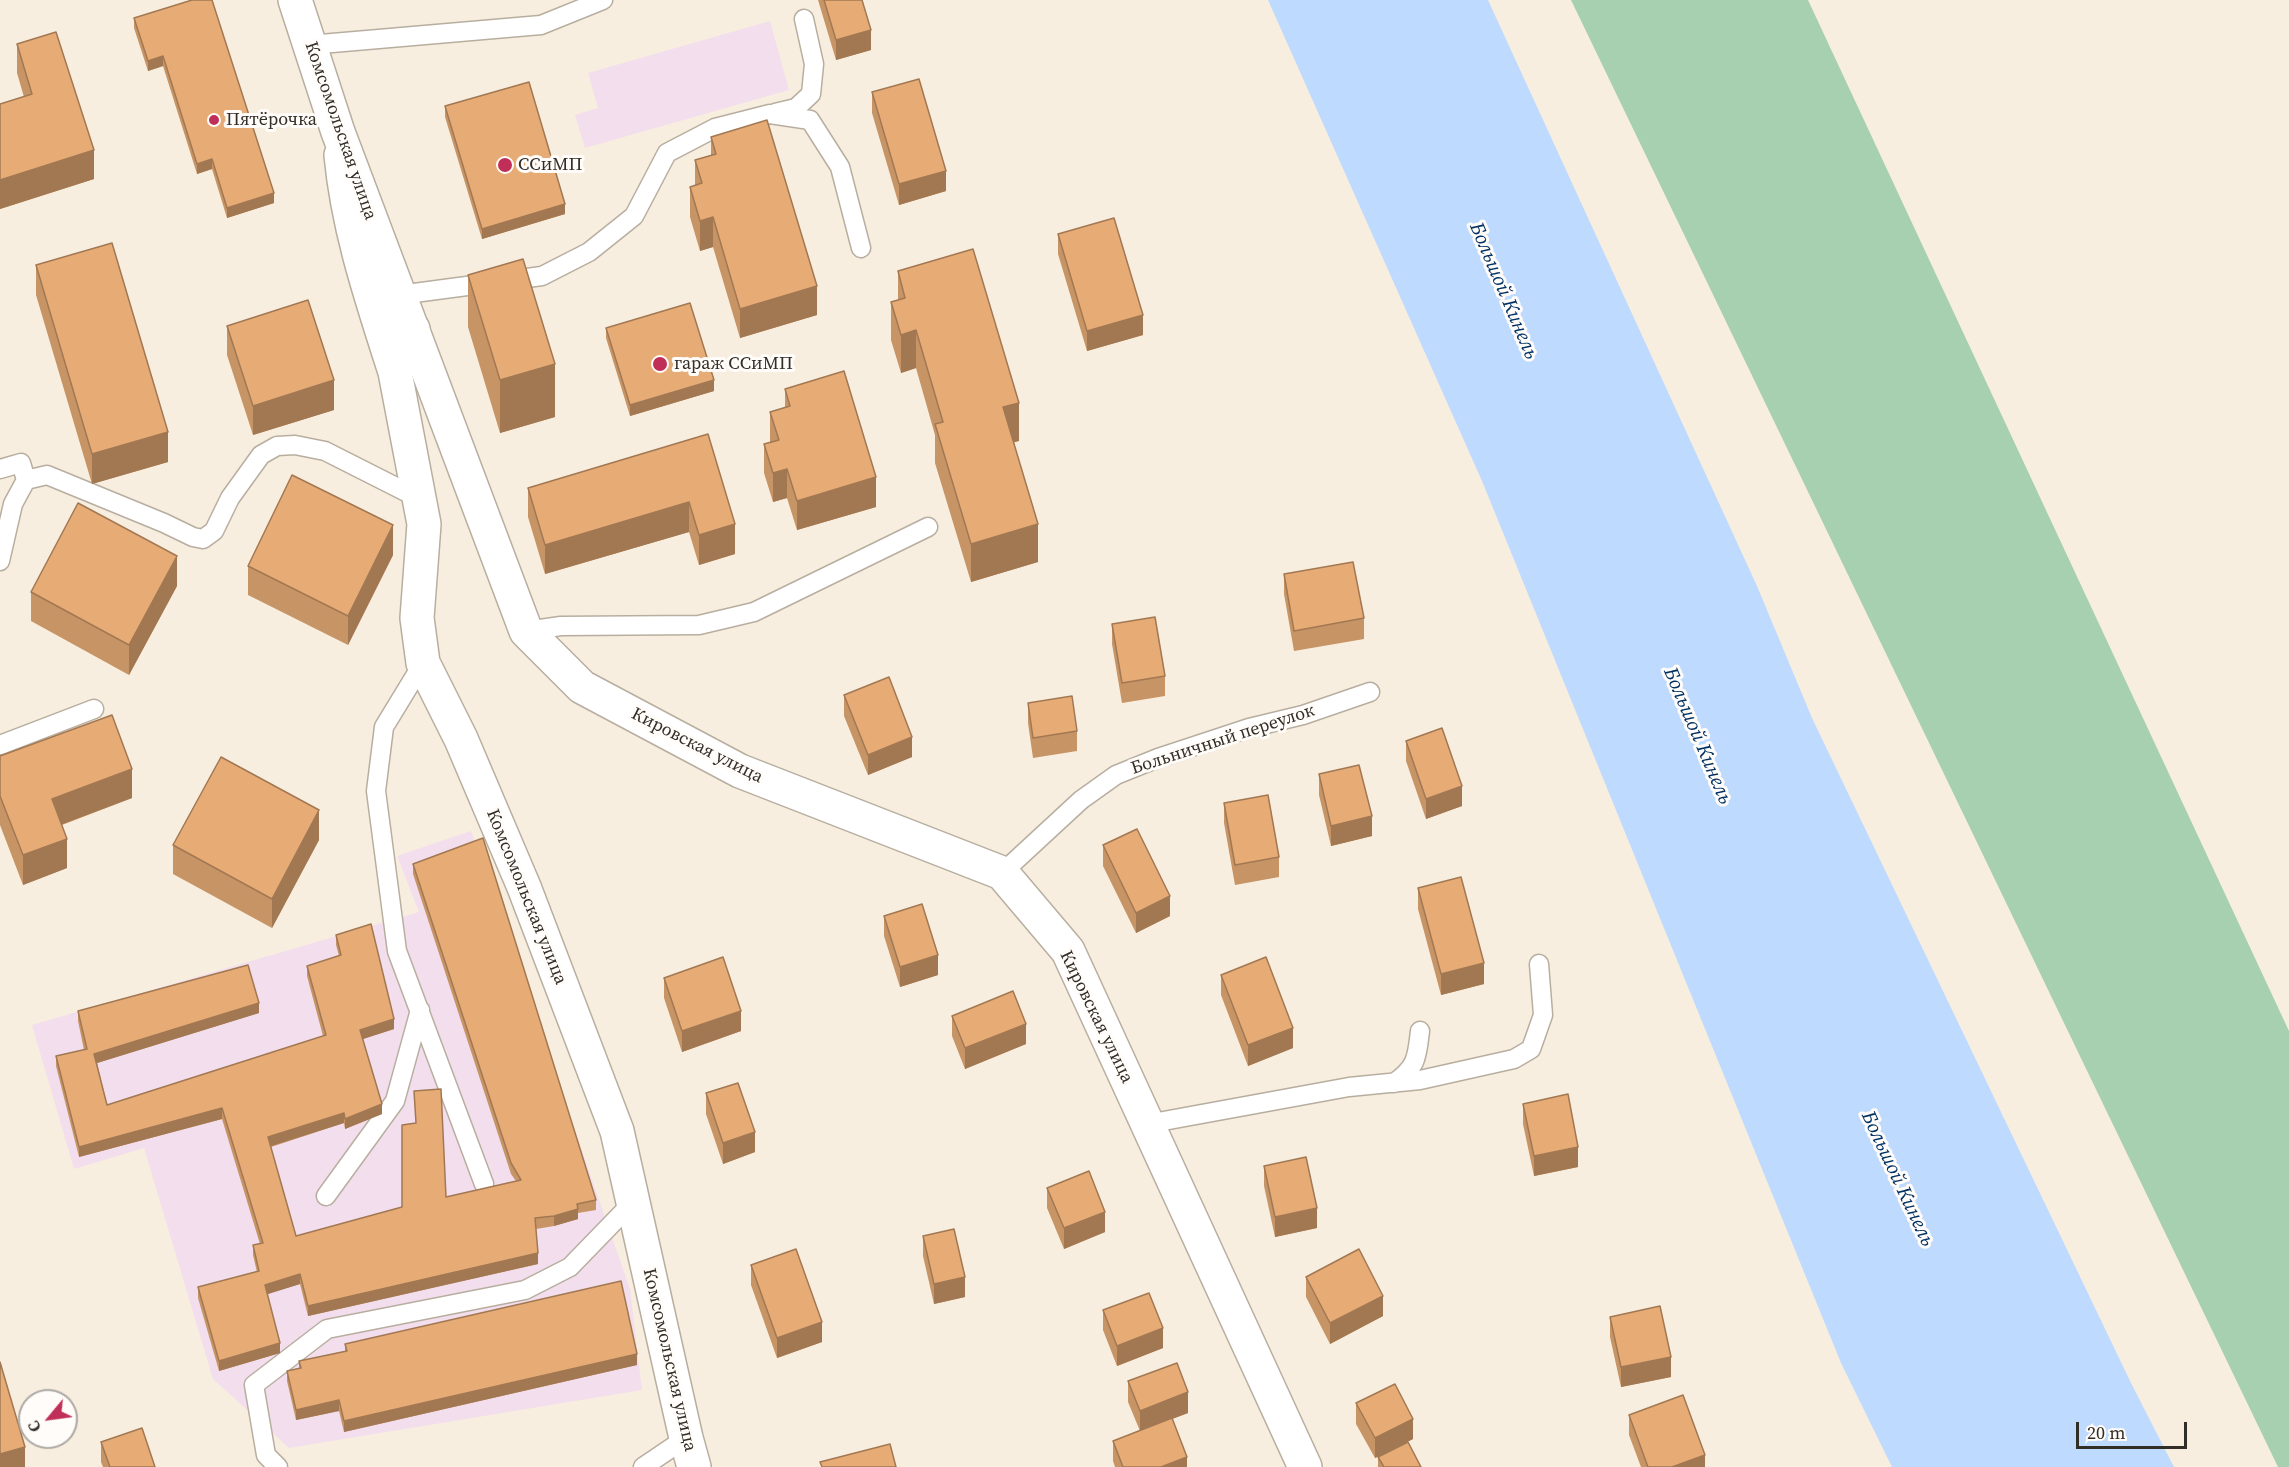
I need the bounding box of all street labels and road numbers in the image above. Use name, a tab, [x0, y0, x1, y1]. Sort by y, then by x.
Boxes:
street label: Комсомольская улица	[299, 39, 381, 223]
street label: Больничный переулок	[1128, 700, 1318, 780]
street label: Кировская улица	[628, 703, 766, 789]
street label: Комсомольская улица	[481, 806, 571, 988]
street label: Кировская улица	[1055, 947, 1137, 1087]
street label: Комсомольская улица	[637, 1266, 701, 1454]

